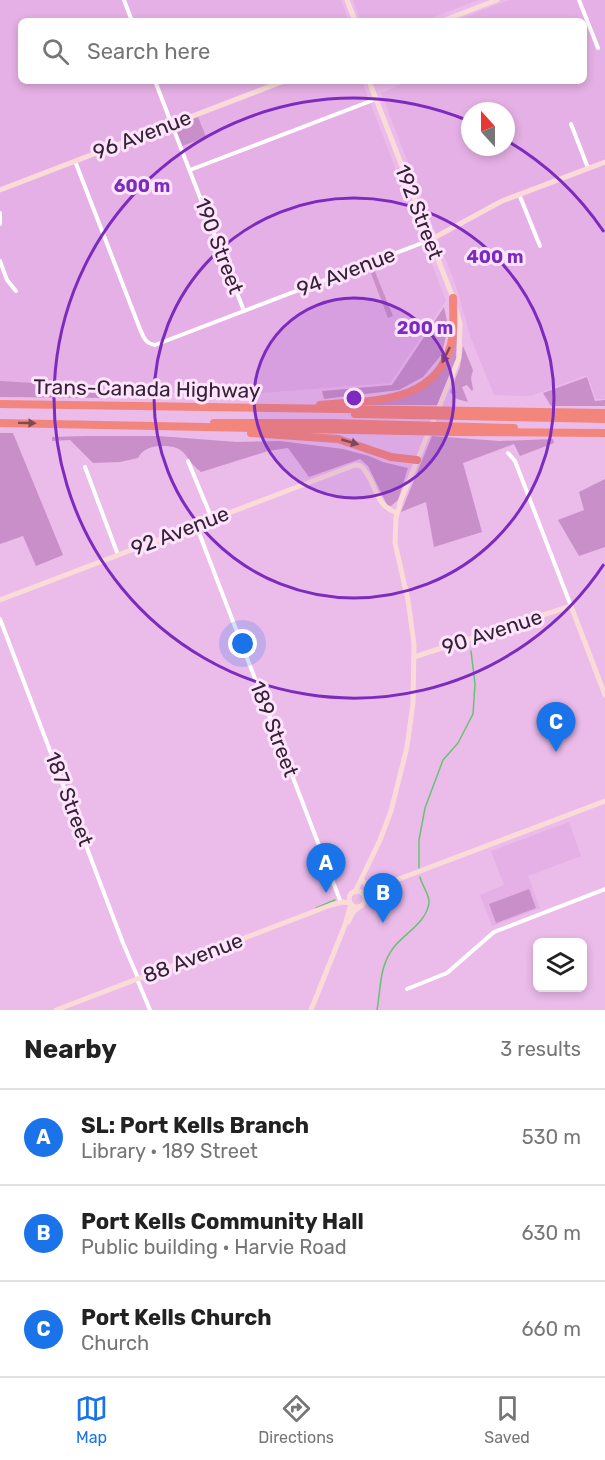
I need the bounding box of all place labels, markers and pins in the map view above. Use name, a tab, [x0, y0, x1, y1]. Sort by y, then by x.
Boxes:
centre of rings	[344, 388, 364, 408]
pin: C	[536, 702, 576, 752]
pin: A	[306, 844, 346, 893]
pin: B	[364, 874, 403, 923]

